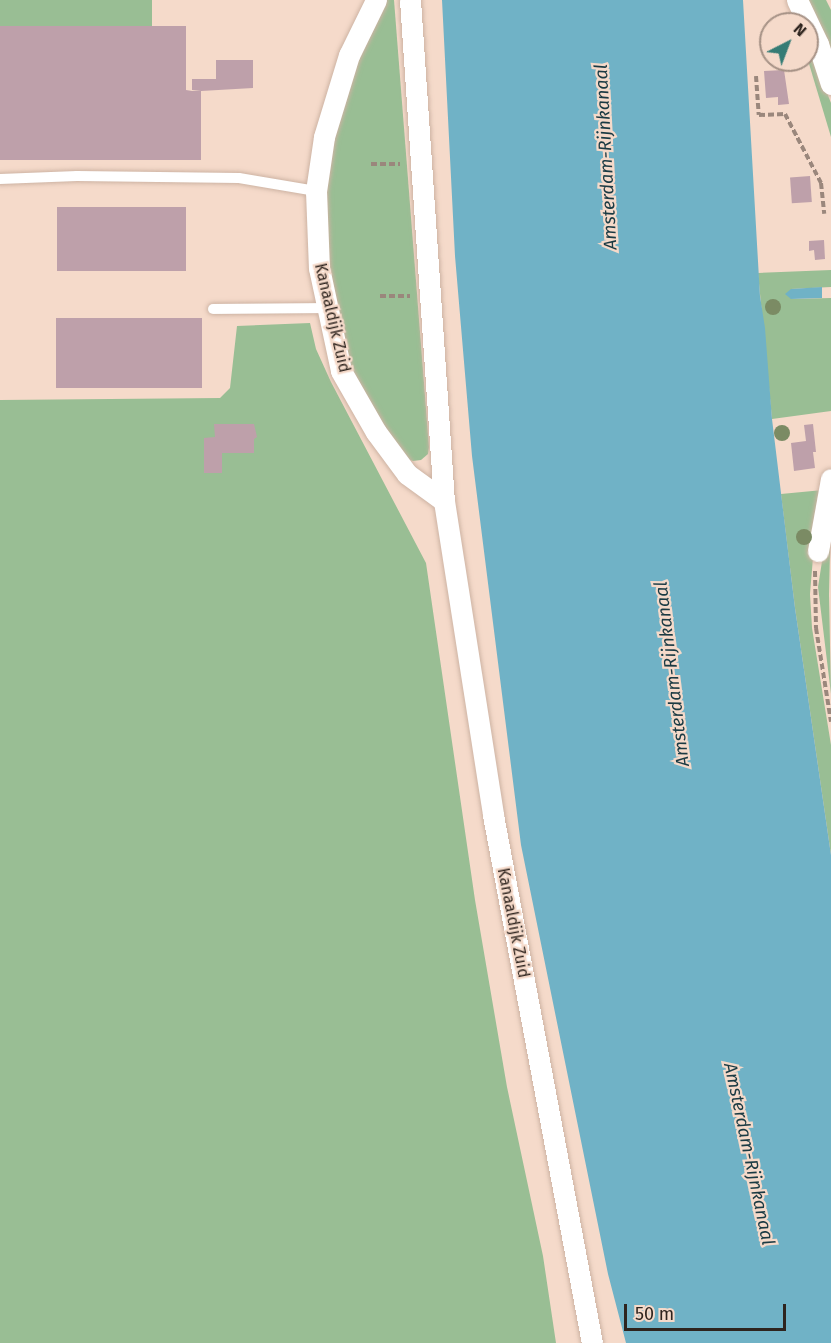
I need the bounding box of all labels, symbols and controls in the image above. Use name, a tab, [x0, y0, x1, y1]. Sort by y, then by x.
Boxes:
north arrow	[759, 12, 819, 72]
text: N	[790, 19, 810, 40]
water label: Amsterdam-Rijnkanaal	[590, 64, 622, 250]
street label: Kanaaldijk Zuid	[310, 261, 354, 375]
water label: Amsterdam-Rijnkanaal	[650, 580, 694, 768]
street label: Kanaaldijk Zuid	[493, 866, 533, 980]
water label: Amsterdam-Rijnkanaal	[719, 1061, 779, 1247]
scale bar	[627, 1292, 789, 1330]
text: 50 m	[635, 1303, 674, 1325]

